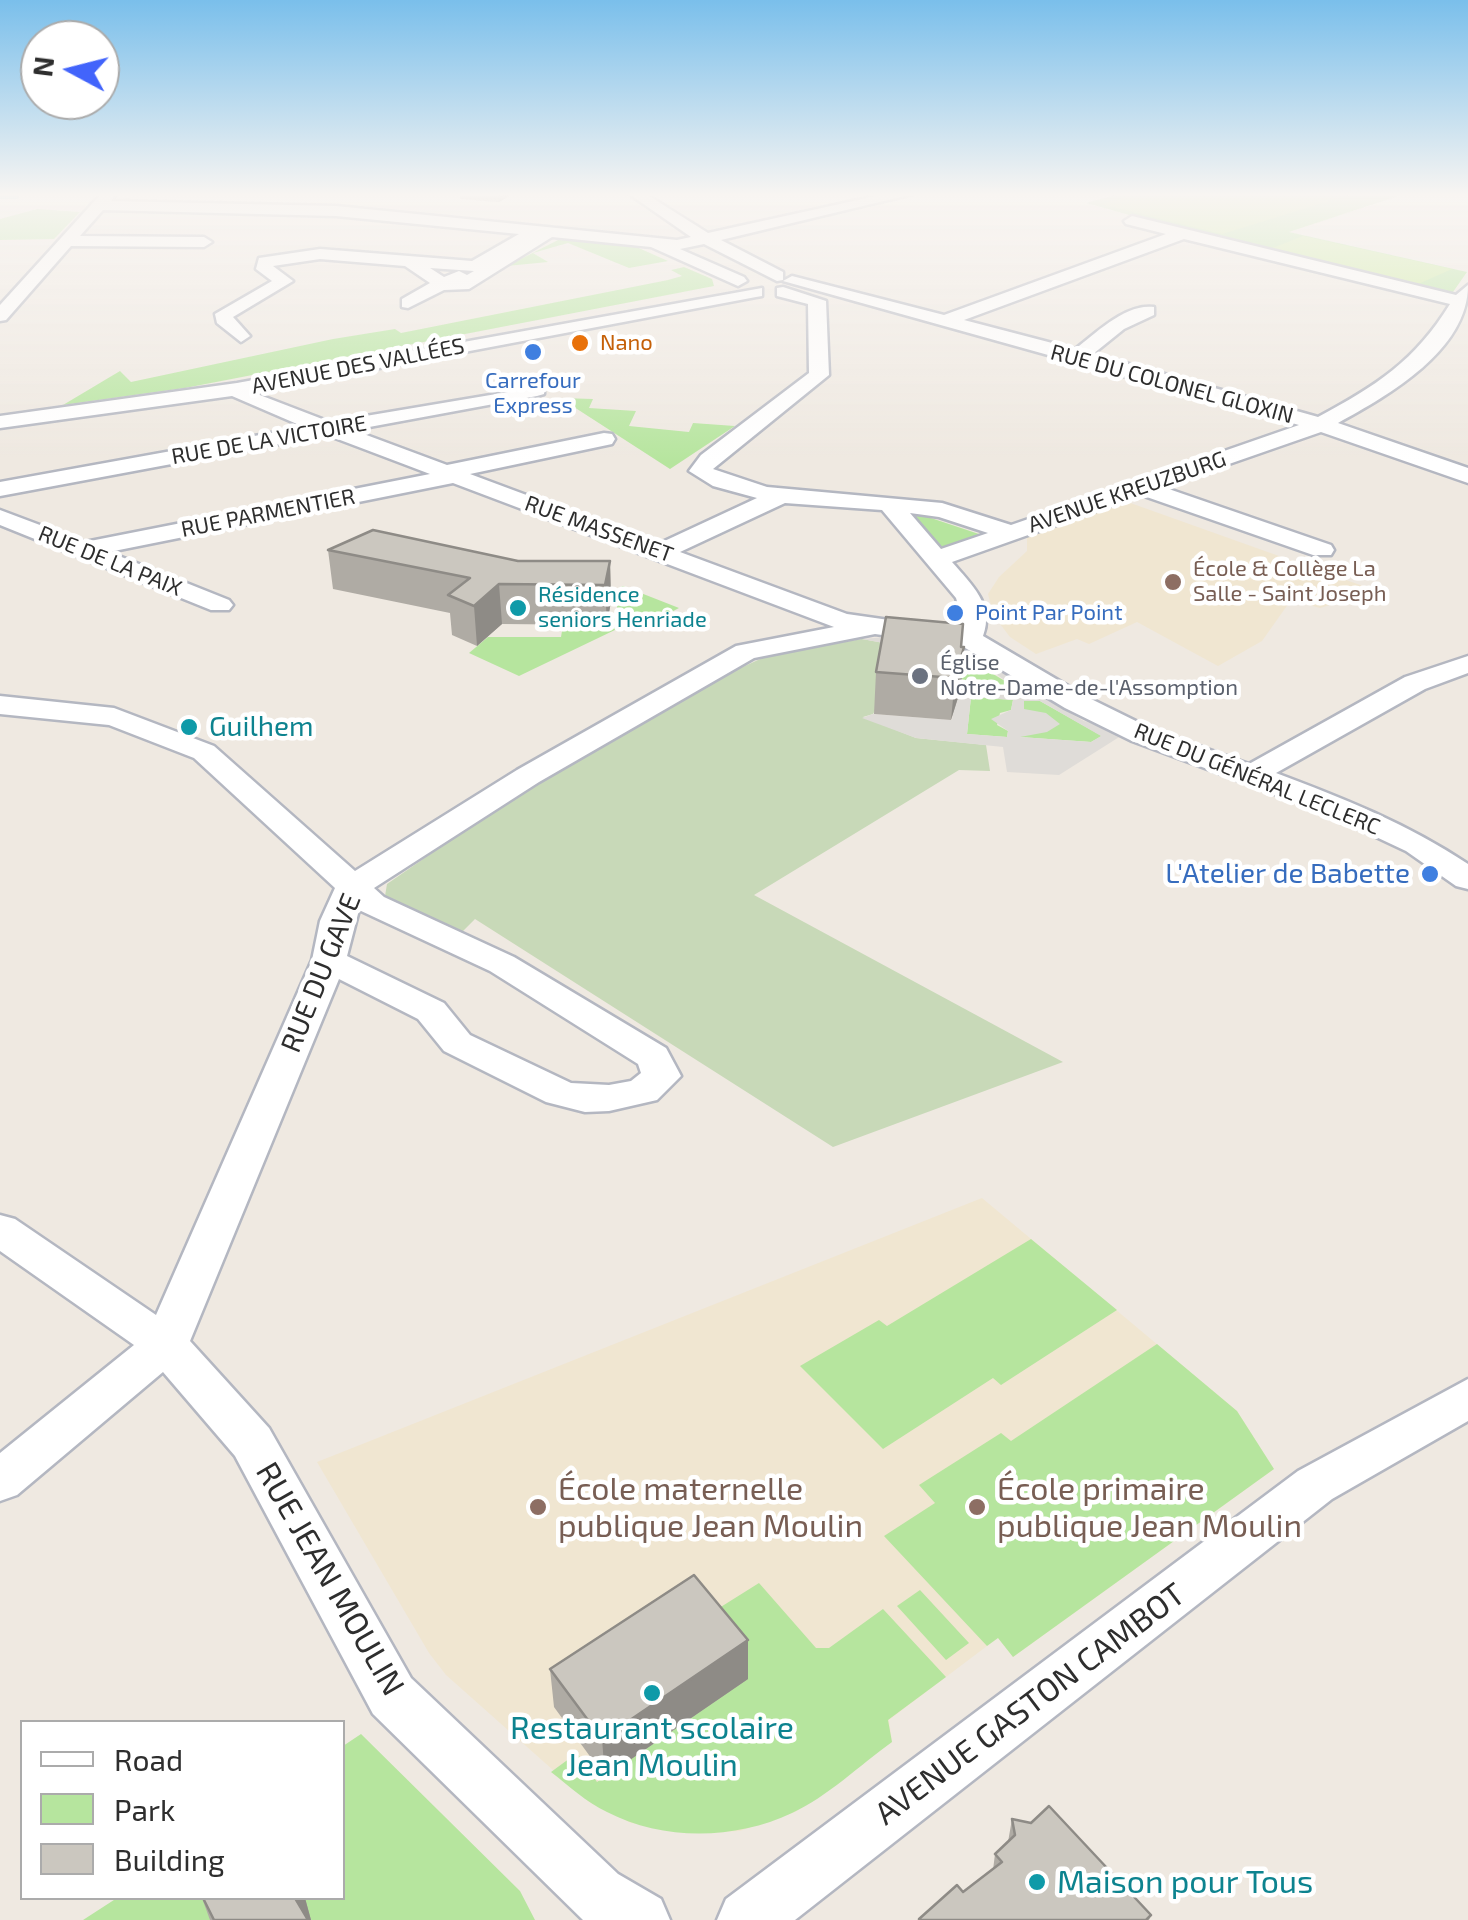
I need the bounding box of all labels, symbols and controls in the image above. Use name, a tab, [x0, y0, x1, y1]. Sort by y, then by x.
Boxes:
north arrow	[20, 20, 120, 120]
text: N	[24, 54, 60, 79]
place label: Nano	[600, 330, 653, 356]
street label: AVENUE DES VALLÉES	[249, 332, 467, 400]
marker: Nano	[569, 332, 591, 354]
street label: RUE DU COLONEL GLOXIN	[1048, 339, 1296, 429]
marker: Carrefour Express	[522, 341, 544, 363]
place label: Carrefour Express	[485, 368, 581, 420]
street label: RUE DE LA VICTOIRE	[169, 410, 369, 470]
street label: AVENUE KREUZBURG	[1024, 446, 1230, 538]
street label: RUE PARMENTIER	[179, 483, 357, 543]
street label: RUE MASSENET	[521, 490, 677, 568]
street label: RUE DE LA PAIX	[34, 520, 186, 602]
place label: École & Collège La Salle - Saint Joseph	[1193, 556, 1386, 608]
marker: École & Collège La Salle - Saint Joseph	[1162, 571, 1184, 593]
place label: Résidence seniors Henriade	[538, 582, 707, 634]
marker: Résidence seniors Henriade	[507, 597, 529, 619]
place label: Point Par Point	[975, 600, 1123, 626]
marker: Point Par Point	[944, 602, 966, 624]
place label: Église Notre-Dame-de-l'Assomption	[940, 650, 1238, 701]
marker: Église Notre-Dame-de-l'Assomption	[909, 665, 931, 687]
place label: Guilhem	[209, 710, 314, 744]
marker: Guilhem	[178, 716, 200, 738]
street label: RUE DU GÉNÉRAL LECLERC	[1130, 718, 1384, 840]
place label: L'Atelier de Babette	[1165, 857, 1410, 891]
marker: L'Atelier de Babette	[1419, 863, 1441, 885]
street label: RUE DU GAVE	[274, 889, 368, 1057]
street label: RUE JEAN MOULIN	[248, 1456, 412, 1702]
place label: École maternelle publique Jean Moulin	[558, 1470, 863, 1545]
place label: École primaire publique Jean Moulin	[997, 1470, 1302, 1545]
marker: École maternelle publique Jean Moulin	[527, 1496, 549, 1518]
marker: École primaire publique Jean Moulin	[966, 1496, 988, 1518]
street label: AVENUE GASTON CAMBOT	[868, 1575, 1192, 1833]
marker: Restaurant scolaire Jean Moulin	[641, 1682, 663, 1704]
place label: Restaurant scolaire Jean Moulin	[510, 1709, 794, 1784]
legend	[20, 1720, 345, 1900]
text: Road	[114, 1741, 183, 1777]
text: Park	[114, 1791, 175, 1827]
text: Building	[114, 1841, 225, 1877]
place label: Maison pour Tous	[1057, 1863, 1313, 1901]
marker: Maison pour Tous	[1026, 1871, 1048, 1893]

